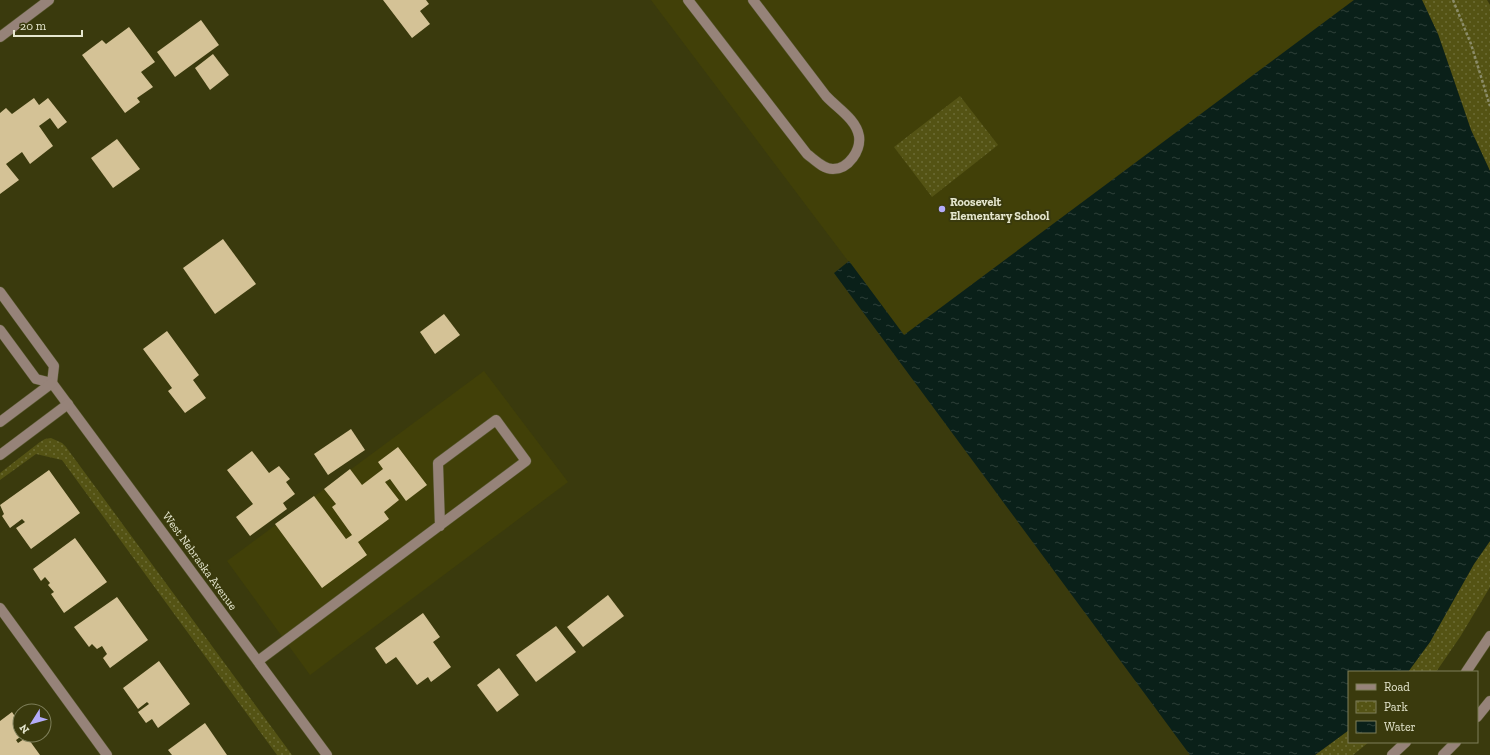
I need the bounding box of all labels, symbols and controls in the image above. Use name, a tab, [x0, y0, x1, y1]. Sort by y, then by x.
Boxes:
scale bar	[14, 12, 82, 38]
text: 20 m	[20, 19, 47, 33]
place label: Roosevelt Elementary School	[950, 195, 1050, 223]
marker: Roosevelt Elementary School	[937, 204, 947, 214]
street label: West Nebraska Avenue	[160, 509, 241, 613]
legend	[1348, 671, 1478, 743]
text: Road	[1384, 680, 1410, 694]
text: Park	[1384, 700, 1409, 714]
north arrow	[12, 703, 52, 743]
text: Water	[1384, 720, 1416, 734]
text: N	[16, 721, 32, 736]

